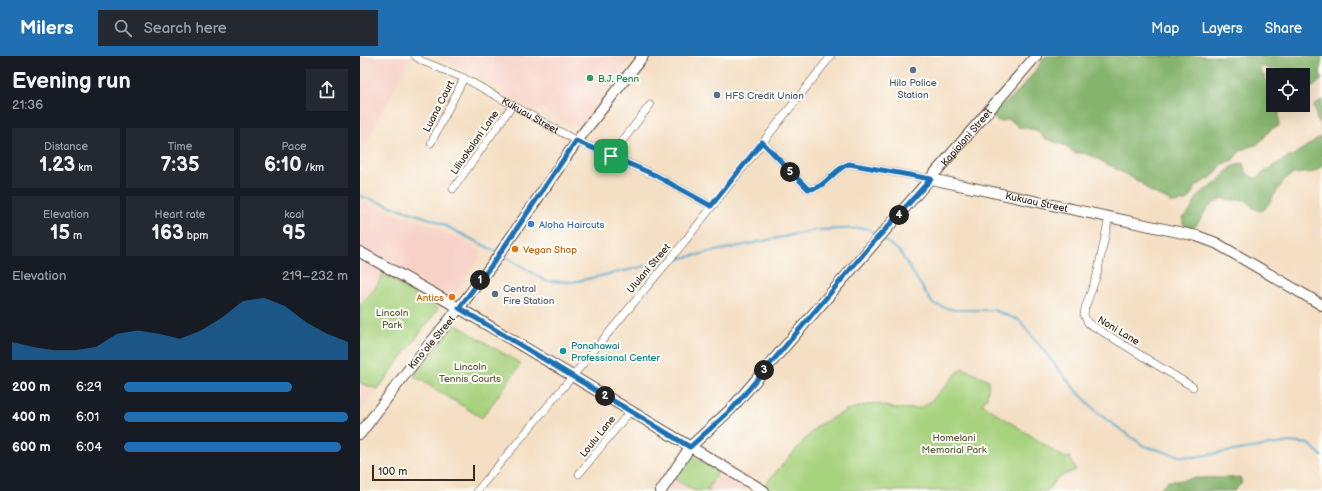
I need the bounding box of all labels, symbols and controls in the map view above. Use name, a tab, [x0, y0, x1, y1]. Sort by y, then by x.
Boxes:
search box	[98, 10, 378, 46]
text: Milers	[20, 17, 74, 40]
icon: search	[112, 17, 134, 39]
text: Search here	[144, 19, 227, 38]
text: Map	[1151, 20, 1179, 37]
text: Layers	[1201, 20, 1243, 37]
text: Share	[1265, 20, 1302, 37]
marker: Hilo Police Station	[908, 65, 918, 75]
text: Evening run	[12, 68, 131, 95]
map controls	[1266, 68, 1310, 112]
button: locate	[1266, 68, 1310, 112]
button: share	[306, 69, 348, 111]
marker: B.J. Penn	[585, 73, 595, 83]
place label: B.J. Penn	[598, 73, 639, 85]
place label: Hilo Police Station	[889, 77, 937, 101]
street label: Luana Court	[421, 79, 457, 134]
marker: HFS Credit Union	[712, 90, 722, 100]
place label: HFS Credit Union	[725, 90, 804, 102]
street label: Kukuau Street	[499, 95, 561, 137]
text: 21:36	[12, 97, 43, 113]
street label: Kapiolani Street	[939, 107, 995, 169]
street label: Liliuokalani Lane	[448, 108, 501, 177]
pin	[594, 139, 628, 173]
text: Distance	[44, 140, 88, 153]
text: Time	[168, 140, 192, 153]
text: Pace	[281, 140, 307, 153]
icon: arrive	[600, 145, 622, 167]
text: 1.23	[39, 153, 75, 177]
text: 7:35	[160, 153, 200, 177]
text: 6:10	[264, 153, 302, 177]
text: km	[75, 161, 93, 174]
text: /km	[302, 161, 324, 174]
pin: 5	[780, 162, 800, 182]
text: 5	[787, 165, 793, 178]
street label: Kukuau Street	[1004, 190, 1069, 215]
pin: 4	[889, 205, 909, 225]
text: Elevation	[43, 208, 89, 221]
text: Heart rate	[155, 208, 205, 221]
text: kcal	[284, 208, 304, 221]
text: 4	[896, 208, 902, 221]
marker: Aloha Haircuts	[526, 219, 536, 229]
place label: Aloha Haircuts	[539, 219, 604, 231]
text: 15	[50, 221, 70, 245]
text: 163	[152, 221, 184, 245]
text: 95	[282, 221, 306, 245]
text: m	[70, 229, 82, 242]
text: bpm	[184, 229, 208, 242]
street label: Ululani Street	[625, 241, 673, 296]
marker: Vegan Shop	[510, 244, 520, 254]
place label: Vegan Shop	[523, 244, 577, 256]
text: Elevation	[12, 268, 66, 284]
text: 219–232 m	[282, 268, 348, 284]
pin: 1	[470, 270, 490, 290]
text: 1	[478, 273, 482, 286]
place label: Central Fire Station	[503, 283, 555, 307]
marker: Central Fire Station	[490, 289, 500, 299]
place label: Antics	[417, 292, 444, 304]
marker: Antics	[447, 292, 457, 302]
park label: Lincoln Park	[376, 307, 409, 331]
street label: Kinoʻole Street	[406, 313, 458, 372]
street label: Noni Lane	[1095, 314, 1142, 348]
place label: Ponahawai Professional Center	[571, 340, 661, 364]
marker: Ponahawai Professional Center	[558, 346, 568, 356]
pin: 3	[754, 360, 774, 380]
park label: Lincoln Tennis Courts	[439, 361, 501, 385]
text: 3	[761, 363, 767, 376]
text: 200 m	[12, 379, 50, 395]
text: 6:29	[76, 379, 102, 395]
pin: 2	[595, 386, 615, 406]
text: 2	[602, 389, 608, 402]
text: 400 m	[12, 409, 50, 425]
text: 6:01	[76, 409, 99, 425]
street label: Loulu Lane	[577, 413, 618, 460]
park label: Homelani Memorial Park	[921, 432, 987, 456]
text: 600 m	[12, 439, 51, 455]
text: 6:04	[76, 439, 102, 455]
scale bar	[372, 463, 475, 482]
text: 100 m	[378, 465, 407, 478]

